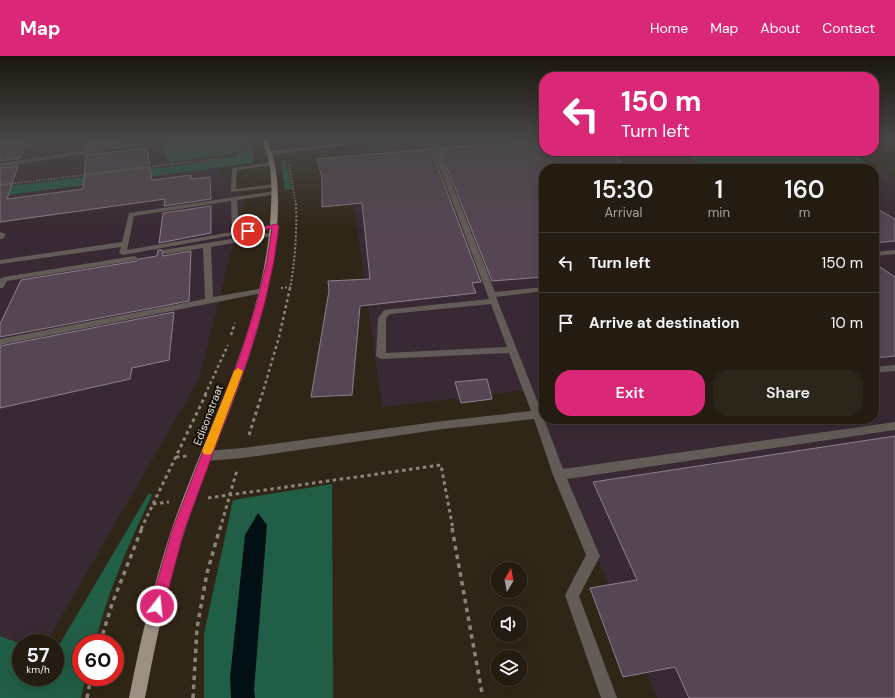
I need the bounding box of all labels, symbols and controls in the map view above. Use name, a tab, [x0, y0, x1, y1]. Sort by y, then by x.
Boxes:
text: Map	[20, 16, 60, 41]
text: Home	[650, 19, 688, 37]
text: Map	[710, 19, 738, 37]
text: About	[760, 19, 800, 37]
text: Contact	[822, 19, 875, 37]
text: 150 m	[621, 83, 701, 120]
icon: left	[555, 88, 607, 140]
text: Turn left	[621, 119, 690, 143]
text: 15:30	[593, 174, 653, 205]
text: 1	[715, 174, 723, 205]
text: 160	[784, 174, 825, 205]
text: Arrival	[604, 204, 642, 221]
text: min	[708, 204, 730, 221]
text: m	[799, 204, 810, 221]
pin	[231, 214, 265, 248]
icon: arrive	[237, 220, 259, 242]
icon: left	[555, 252, 577, 274]
text: Turn left	[589, 253, 650, 273]
text: 150 m	[822, 253, 863, 273]
icon: arrive	[555, 312, 577, 334]
text: Arrive at destination	[589, 313, 740, 333]
text: 10 m	[831, 313, 863, 333]
button: Exit	[555, 370, 705, 416]
button: Share	[713, 370, 863, 416]
street label: Edisonstraat	[190, 383, 226, 447]
north arrow	[491, 562, 527, 598]
map controls	[491, 562, 527, 686]
position arrow	[136, 585, 178, 627]
button: sound	[491, 606, 527, 642]
speed limit sign: 60	[72, 634, 124, 686]
text: 57	[26, 642, 50, 668]
button: layers	[491, 650, 527, 686]
text: km/h	[26, 663, 50, 676]

